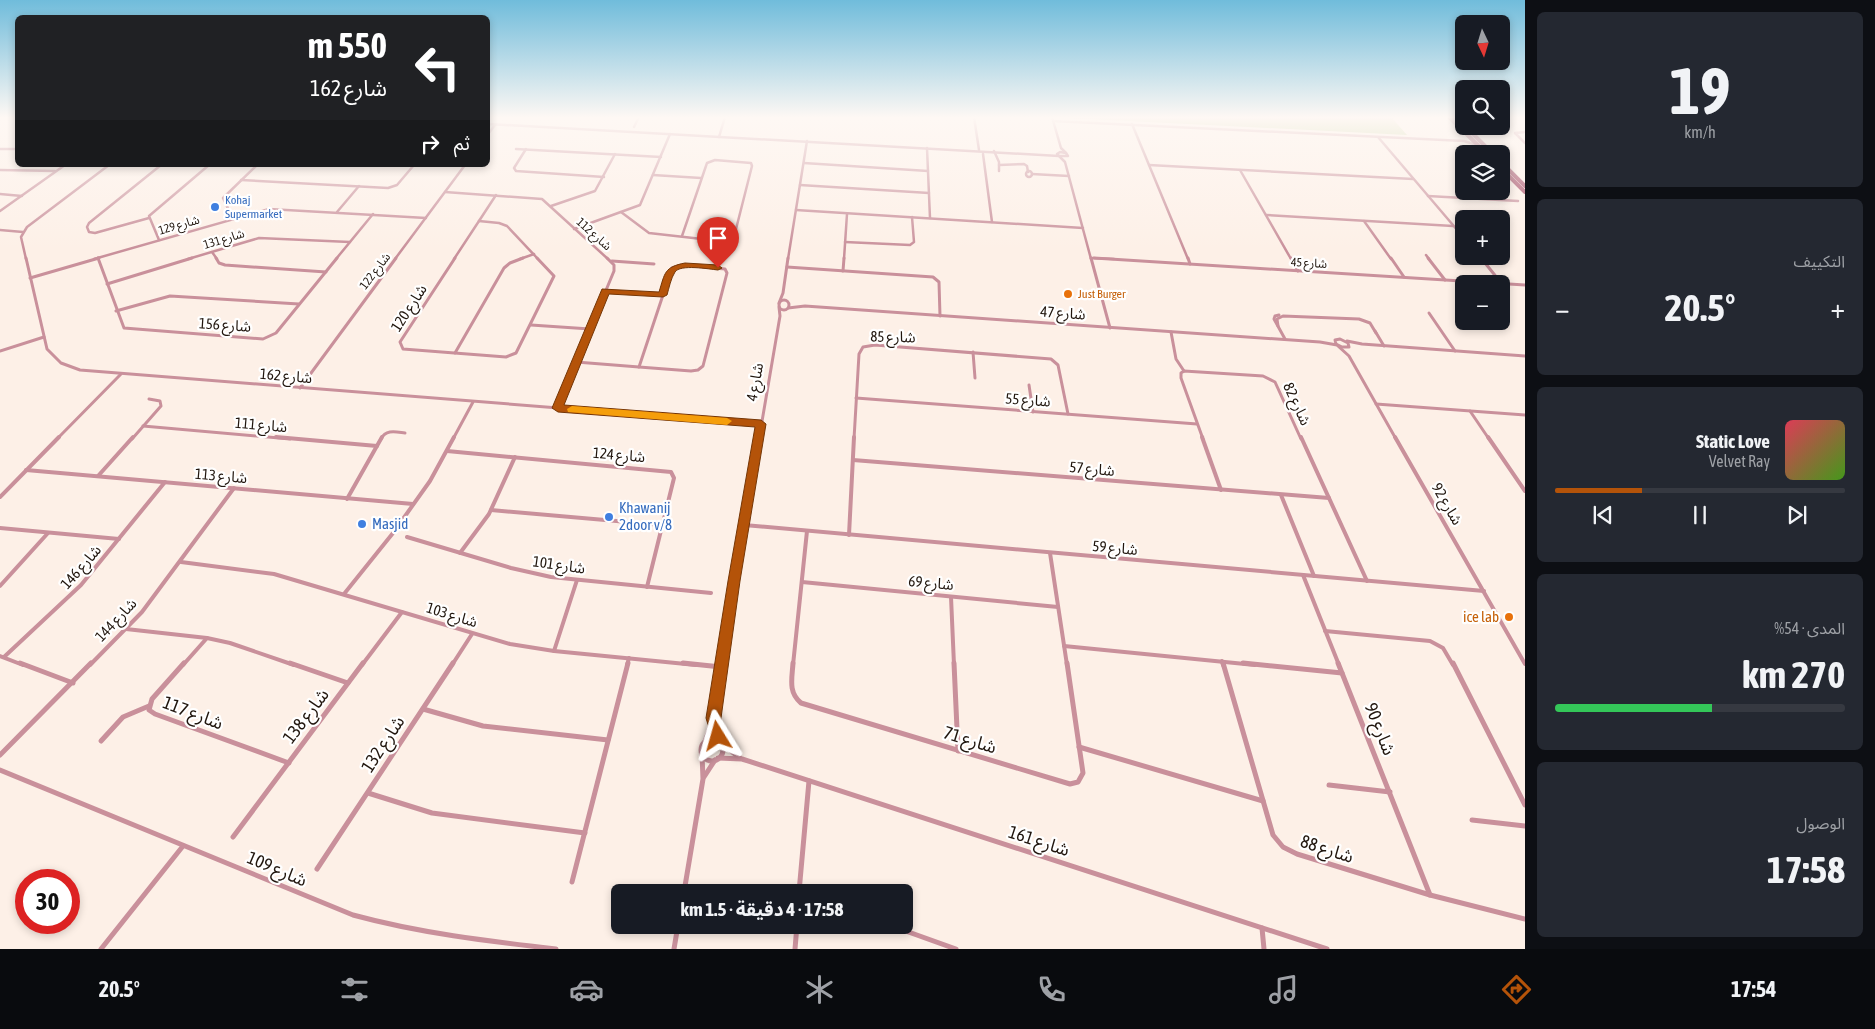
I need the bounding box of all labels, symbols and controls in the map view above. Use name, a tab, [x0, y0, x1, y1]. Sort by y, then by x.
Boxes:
north arrow	[1455, 15, 1510, 70]
map controls	[1455, 15, 1510, 330]
text: 550 m	[308, 25, 387, 65]
icon: left	[405, 35, 470, 100]
text: 19	[1669, 53, 1731, 128]
text: شارع 162	[310, 75, 387, 101]
button: search	[1455, 80, 1510, 135]
text: km/h	[1684, 123, 1716, 141]
icon: right	[416, 130, 444, 158]
text: ثم	[454, 132, 470, 154]
button: layers	[1455, 145, 1510, 200]
place label: Kohaj Supermarket	[225, 193, 283, 221]
marker: Kohaj Supermarket	[209, 201, 221, 213]
button: +	[1455, 210, 1510, 265]
street label: شارع 129	[157, 212, 202, 239]
street label: شارع 112	[572, 215, 614, 255]
pin	[697, 217, 739, 268]
icon: arrive	[704, 224, 732, 252]
street label: شارع 131	[202, 226, 247, 254]
street label: شارع 122	[357, 250, 395, 293]
text: التكييف	[1793, 252, 1845, 270]
street label: شارع 45	[1290, 255, 1328, 273]
button: −	[1455, 275, 1510, 330]
street label: شارع 120	[387, 281, 433, 337]
text: 20.5°	[1665, 286, 1735, 329]
place label: Just Burger	[1078, 287, 1126, 301]
marker: Just Burger	[1062, 288, 1074, 300]
text: −	[1555, 292, 1570, 324]
text: +	[1830, 292, 1845, 324]
street label: شارع 47	[1040, 302, 1087, 327]
street label: شارع 156	[198, 314, 252, 339]
street label: شارع 85	[870, 328, 916, 349]
street label: شارع 4	[743, 361, 770, 403]
street label: شارع 162	[259, 365, 313, 390]
street label: شارع 82	[1277, 380, 1315, 430]
street label: شارع 55	[1005, 389, 1052, 414]
street label: شارع 111	[234, 414, 288, 439]
text: Static Love	[1696, 430, 1770, 452]
street label: شارع 124	[592, 444, 646, 469]
text: Velvet Ray	[1709, 452, 1770, 470]
street label: شارع 57	[1068, 458, 1116, 483]
street label: شارع 113	[194, 465, 248, 490]
street label: شارع 92	[1425, 480, 1466, 530]
place label: Khawanij 2door v/8	[619, 499, 672, 533]
icon: previous	[1589, 501, 1617, 529]
icon: pause	[1686, 501, 1714, 529]
icon: next	[1783, 501, 1811, 529]
marker: Khawanij 2door v/8	[603, 511, 615, 523]
place label: Masjid	[372, 515, 408, 532]
marker: Masjid	[356, 518, 368, 530]
street label: شارع 59	[1091, 537, 1139, 562]
street label: شارع 146	[57, 541, 107, 595]
street label: شارع 101	[531, 552, 586, 581]
street label: شارع 69	[907, 572, 955, 597]
street label: شارع 144	[92, 595, 143, 647]
street label: شارع 103	[423, 599, 480, 634]
place label: ice lab	[1463, 608, 1499, 625]
marker: ice lab	[1503, 611, 1515, 623]
text: المدى · 54%	[1774, 619, 1845, 637]
text: 270 km	[1742, 653, 1845, 696]
street label: شارع 138	[278, 684, 336, 750]
street label: شارع 117	[159, 691, 226, 737]
street label: شارع 90	[1357, 700, 1400, 760]
position arrow	[691, 709, 743, 761]
street label: شارع 132	[357, 712, 412, 778]
street label: شارع 71	[940, 722, 999, 761]
text: الوصول	[1796, 814, 1845, 832]
street label: شارع 161	[1005, 821, 1072, 864]
street label: شارع 88	[1297, 830, 1356, 871]
street label: شارع 109	[243, 847, 310, 894]
text: 17:58	[1767, 848, 1845, 891]
speed limit sign: 30	[15, 869, 80, 934]
text: 17:58 · 4 دقيقة · 1.5 km	[681, 898, 843, 920]
icon: filters	[337, 972, 372, 1007]
icon: car	[569, 972, 604, 1007]
icon: climate	[802, 972, 837, 1007]
icon: phone	[1034, 972, 1069, 1007]
icon: music	[1266, 972, 1301, 1007]
icon: directions	[1499, 972, 1534, 1007]
text: 20.5°	[99, 976, 140, 1002]
text: 17:54	[1731, 976, 1776, 1002]

